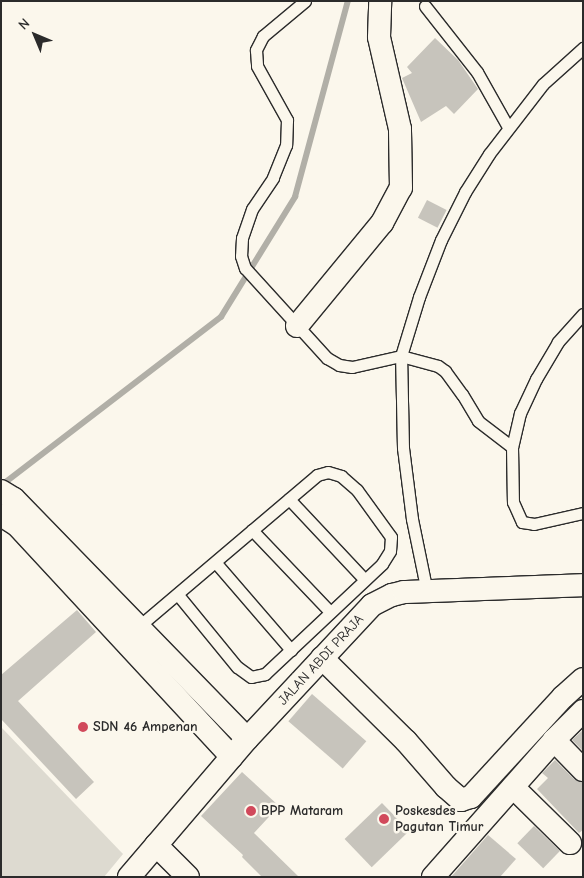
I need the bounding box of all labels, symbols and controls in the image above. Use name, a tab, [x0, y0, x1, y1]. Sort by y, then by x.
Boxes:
north arrow	[10, 10, 60, 60]
text: N	[15, 15, 33, 33]
street label: JALAN ABDI PRAJA	[275, 611, 367, 709]
place label: SDN 46 Ampenan	[93, 719, 198, 735]
marker: SDN 46 Ampenan	[77, 721, 89, 733]
place label: BPP Mataram	[261, 803, 343, 819]
place label: Poskesdes Pagutan Timur	[395, 803, 484, 836]
marker: BPP Mataram	[245, 805, 257, 817]
marker: Poskesdes Pagutan Timur	[377, 812, 391, 826]

